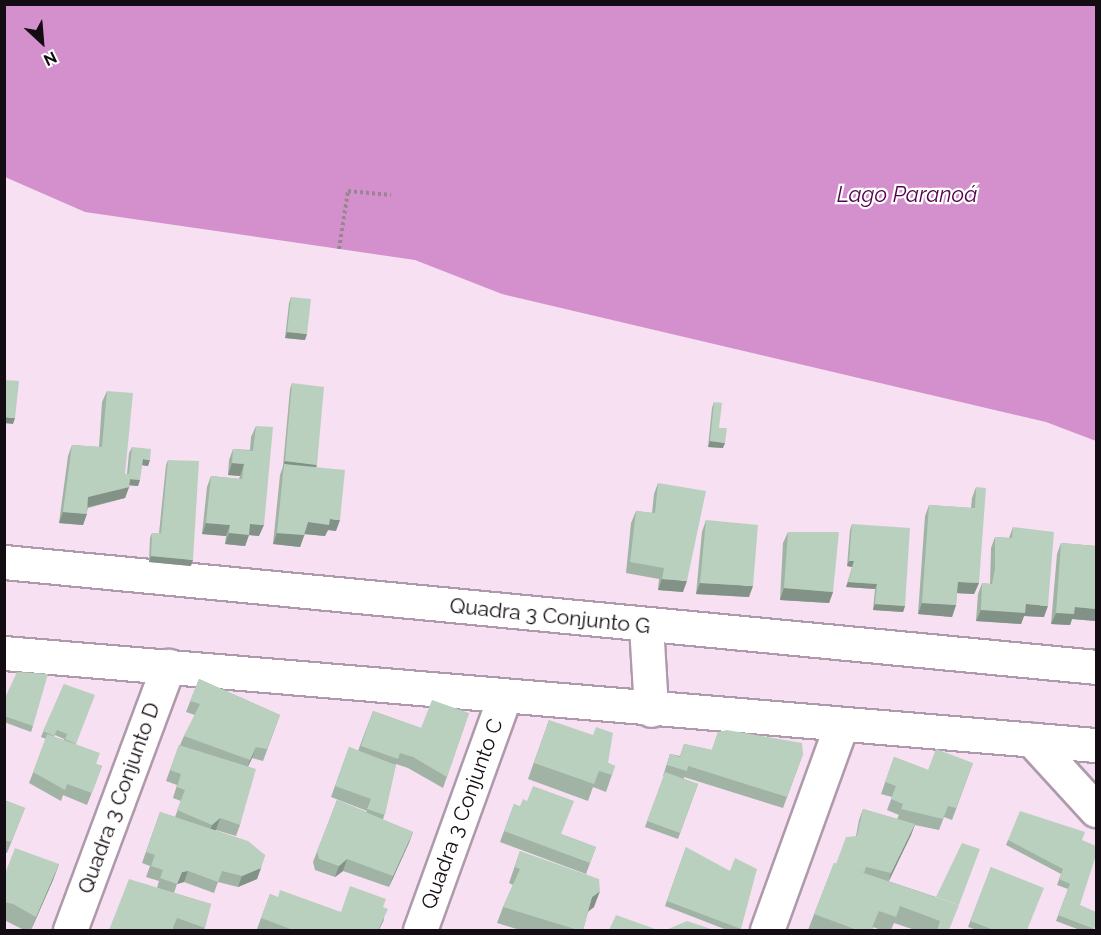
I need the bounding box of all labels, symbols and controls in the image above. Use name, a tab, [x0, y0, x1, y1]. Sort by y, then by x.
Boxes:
north arrow	[12, 12, 72, 72]
text: N	[40, 47, 60, 70]
water label: Lago Paranoá	[837, 182, 977, 208]
street label: Quadra 3 Conjunto G	[448, 593, 652, 639]
street label: Quadra 3 Conjunto D	[73, 699, 165, 897]
street label: Quadra 3 Conjunto C	[416, 715, 508, 913]

